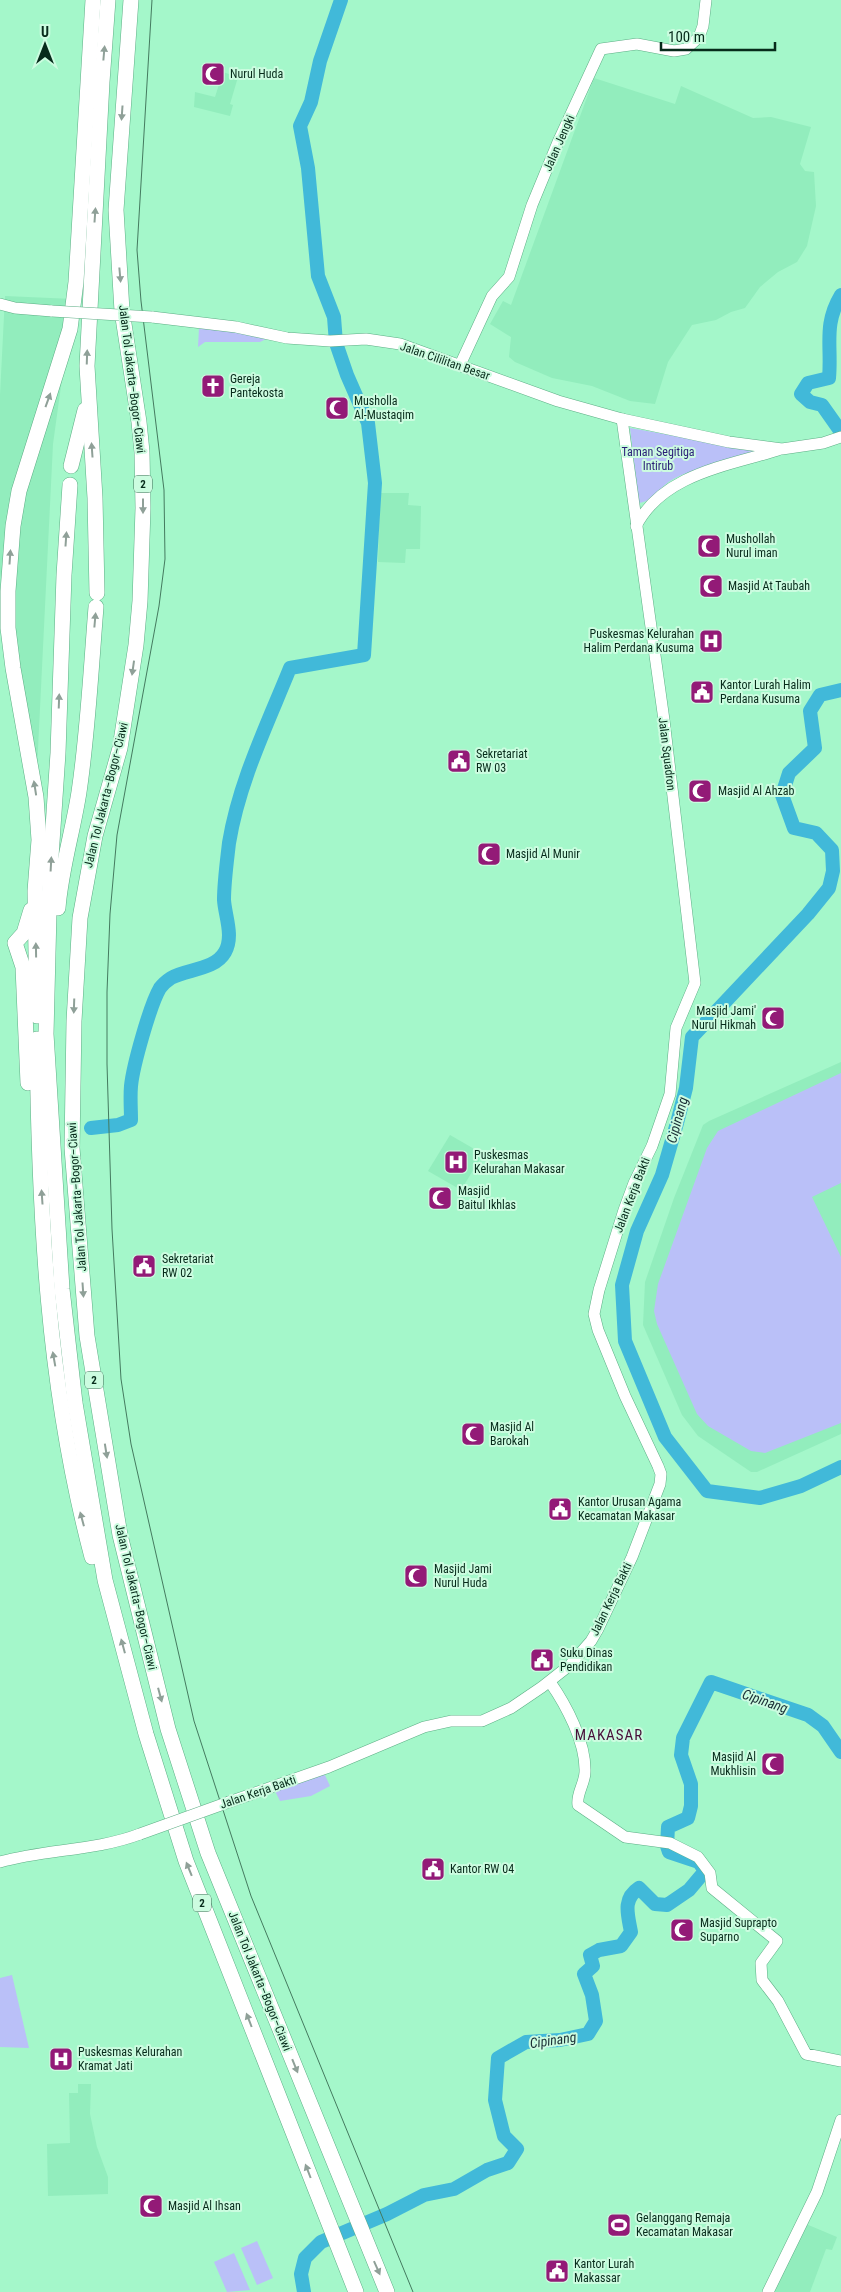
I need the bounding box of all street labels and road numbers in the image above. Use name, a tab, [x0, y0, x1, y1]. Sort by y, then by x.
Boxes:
street label: Jalan Jengki	[540, 113, 578, 173]
street label: Jalan Tol Jakarta–Bogor–Ciawi	[116, 304, 148, 454]
street label: Jalan Cililitan Besar	[398, 339, 492, 383]
road number: 2	[134, 476, 152, 492]
street label: Jalan Squadron	[656, 717, 678, 792]
street label: Jalan Tol Jakarta–Bogor–Ciawi	[81, 721, 131, 869]
street label: Jalan Tol Jakarta–Bogor–Ciawi	[65, 1122, 89, 1272]
street label: Jalan Kerja Bakti	[611, 1155, 653, 1235]
road number: 2	[85, 1372, 103, 1388]
street label: Jalan Tol Jakarta–Bogor–Ciawi	[112, 1523, 160, 1671]
street label: Jalan Kerja Bakti	[587, 1560, 635, 1638]
street label: Jalan Kerja Bakti	[218, 1772, 298, 1812]
road number: 2	[193, 1895, 211, 1912]
street label: Jalan Tol Jakarta–Bogor–Ciawi	[226, 1909, 294, 2053]

